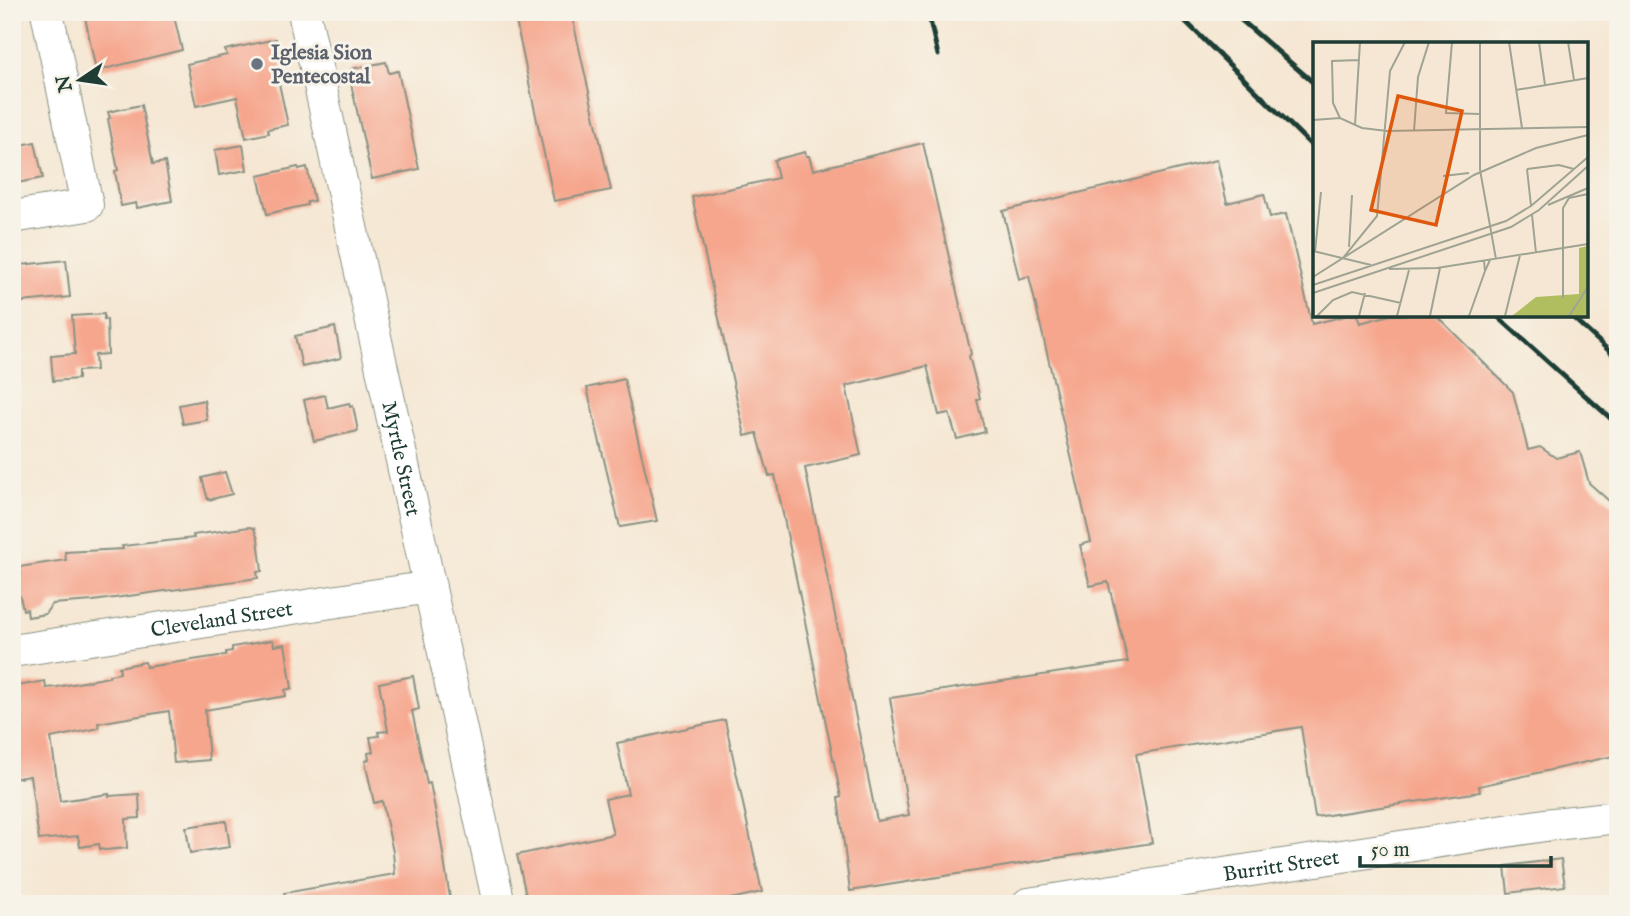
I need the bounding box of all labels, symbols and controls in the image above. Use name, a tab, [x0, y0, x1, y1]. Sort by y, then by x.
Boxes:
place label: Iglesia Sion Pentecostal	[271, 40, 372, 91]
inset map	[1313, 42, 1588, 317]
north arrow	[46, 46, 116, 116]
marker: Iglesia Sion Pentecostal	[249, 56, 265, 72]
text: N	[52, 72, 79, 95]
street label: Myrtle Street	[374, 399, 426, 519]
street label: Cleveland Street	[149, 596, 295, 645]
scale bar	[1360, 825, 1551, 869]
text: 50 m	[1371, 837, 1410, 864]
street label: Burritt Street	[1221, 845, 1341, 889]

